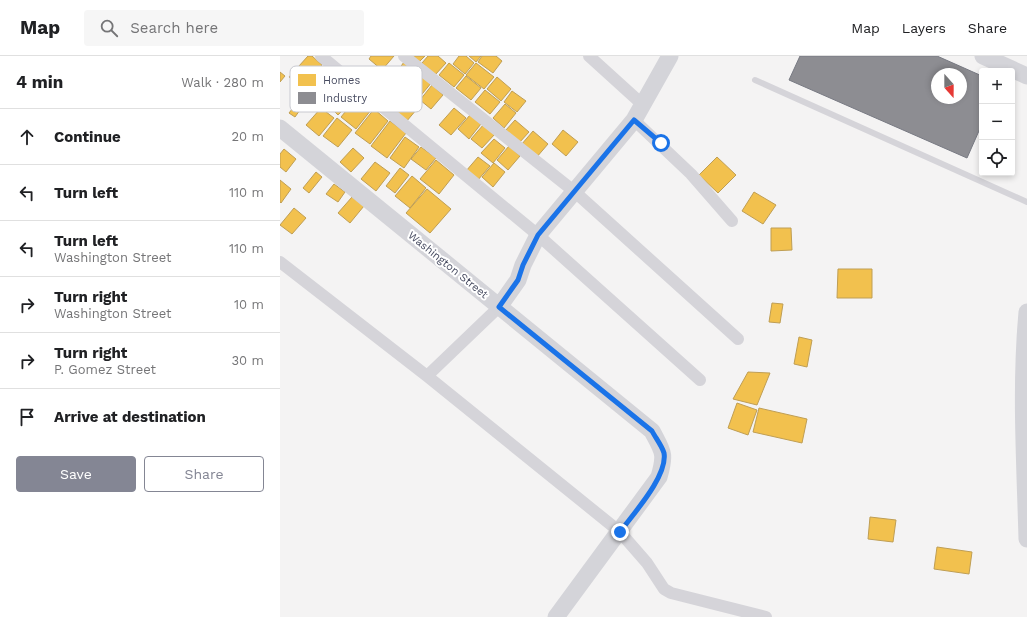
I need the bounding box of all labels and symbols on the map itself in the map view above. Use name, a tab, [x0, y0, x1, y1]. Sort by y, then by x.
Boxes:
legend	[290, 66, 422, 112]
north arrow	[931, 68, 967, 104]
text: Homes	[323, 74, 360, 87]
text: Industry	[323, 92, 368, 105]
route start	[652, 134, 670, 152]
street label: Washington Street	[405, 229, 491, 302]
route end	[611, 523, 629, 541]

